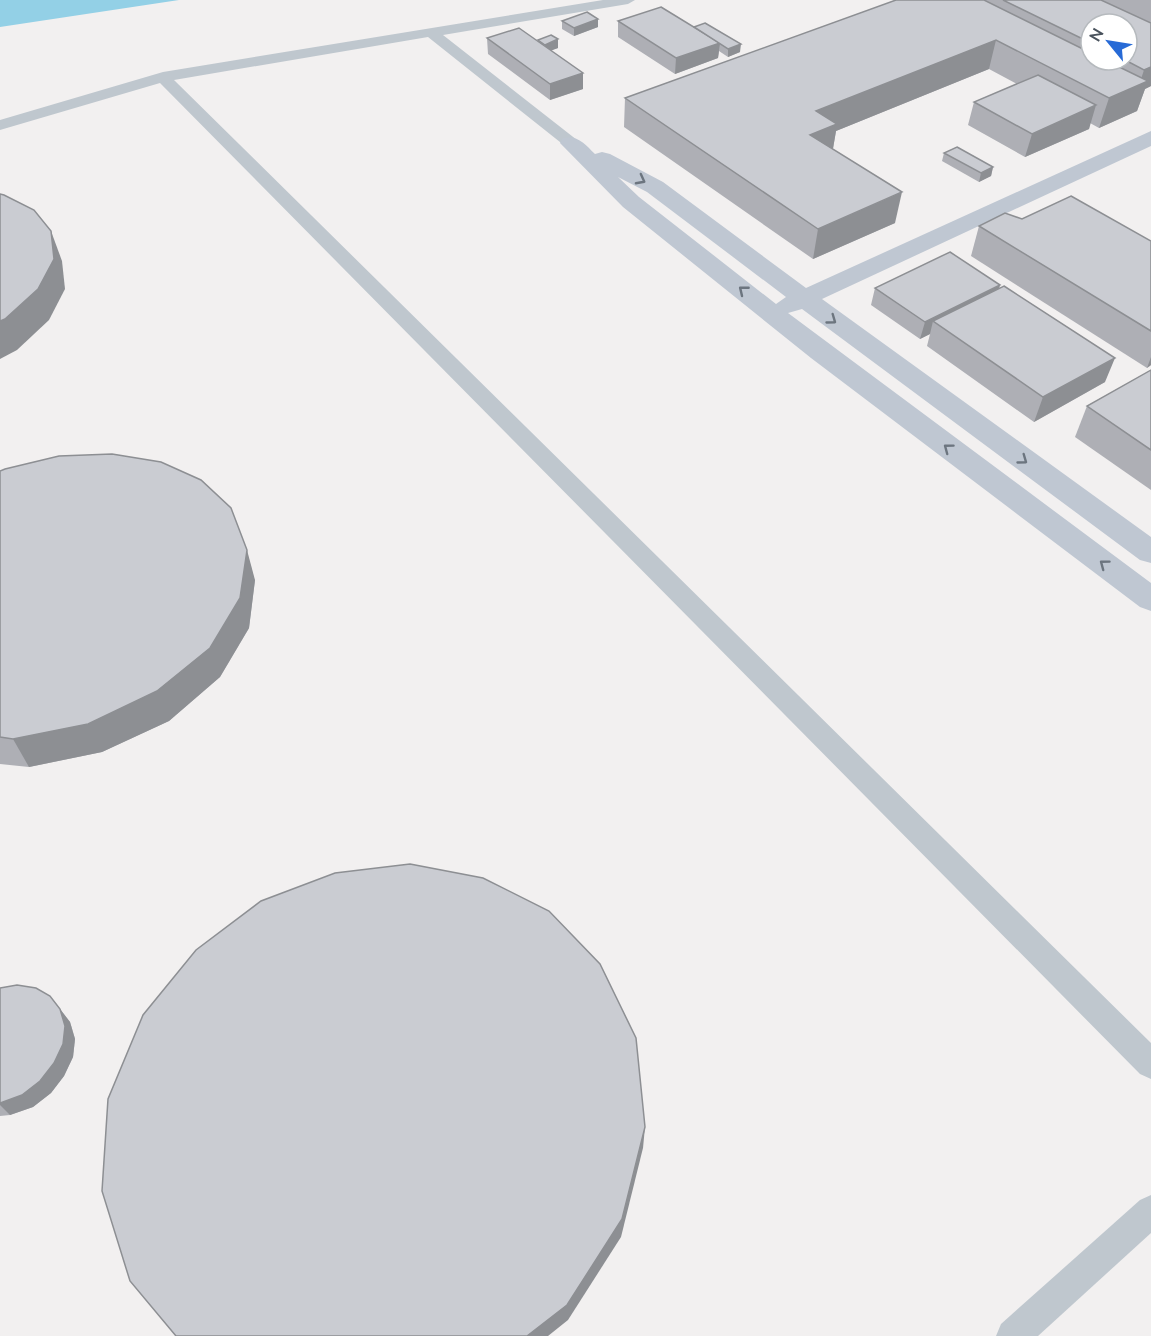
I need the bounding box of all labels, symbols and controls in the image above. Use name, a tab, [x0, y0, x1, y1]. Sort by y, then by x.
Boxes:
north arrow	[1079, 12, 1139, 72]
text: N	[1084, 24, 1109, 46]
one-way arrow	[635, 172, 646, 184]
one-way arrow	[739, 287, 750, 298]
one-way arrow	[825, 313, 836, 324]
one-way arrow	[943, 444, 954, 455]
one-way arrow	[1016, 453, 1027, 464]
one-way arrow	[1100, 560, 1111, 571]

